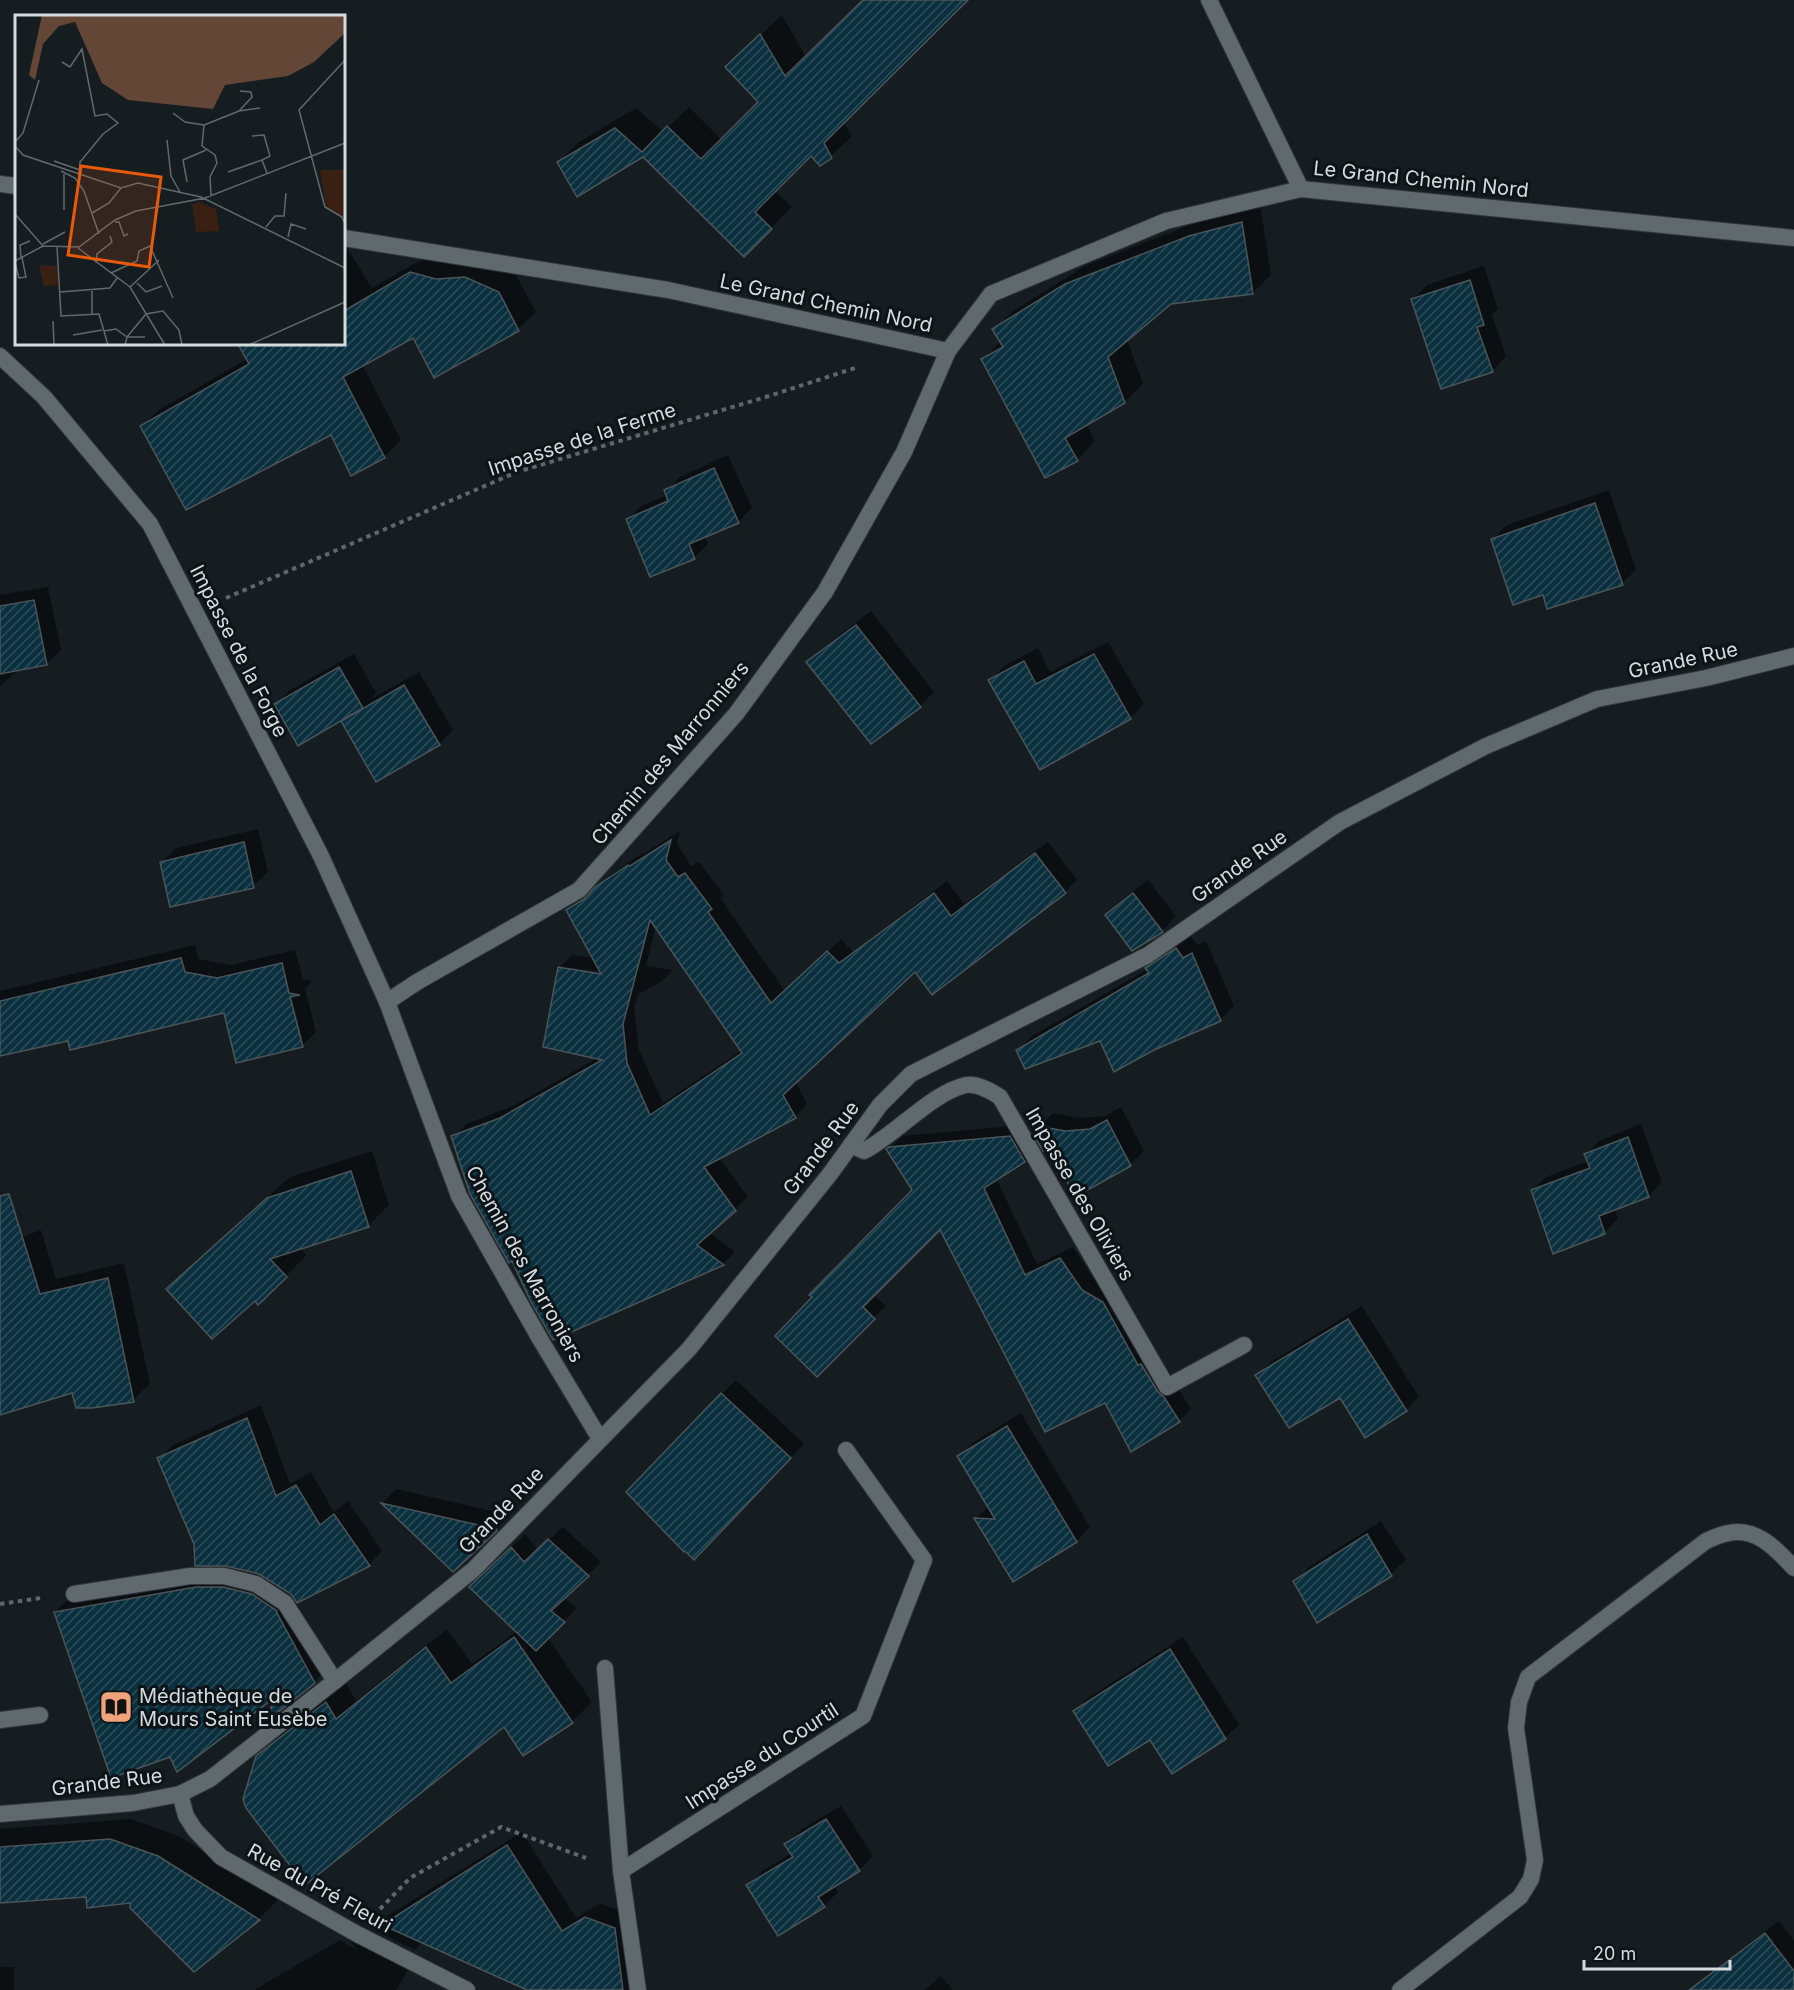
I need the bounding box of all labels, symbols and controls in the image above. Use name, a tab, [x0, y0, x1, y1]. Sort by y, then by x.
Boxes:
inset map	[15, 15, 345, 345]
street label: Le Grand Chemin Nord	[1312, 156, 1530, 202]
street label: Le Grand Chemin Nord	[718, 269, 934, 337]
street label: Impasse de la Ferme	[485, 397, 679, 481]
street label: Impasse de la Forge	[185, 561, 293, 741]
street label: Grande Rue	[1626, 637, 1740, 683]
street label: Chemin des Marronniers	[586, 656, 754, 850]
street label: Grande Rue	[1186, 824, 1292, 908]
street label: Grande Rue	[778, 1096, 864, 1200]
street label: Impasse des Oliviers	[1021, 1103, 1139, 1285]
street label: Chemin des Marroniers	[461, 1162, 589, 1366]
street label: Grande Rue	[454, 1462, 548, 1558]
place label: Médiathèque de Mours Saint Eusèbe	[139, 1684, 327, 1731]
library icon: Médiathèque de Mours Saint Eusèbe	[98, 1689, 134, 1725]
street label: Impasse du Courtil	[681, 1698, 843, 1814]
street label: Grande Rue	[50, 1763, 164, 1801]
street label: Rue du Pré Fleuri	[243, 1838, 397, 1938]
scale bar	[1584, 1933, 1730, 1971]
text: 20 m	[1593, 1943, 1636, 1964]

